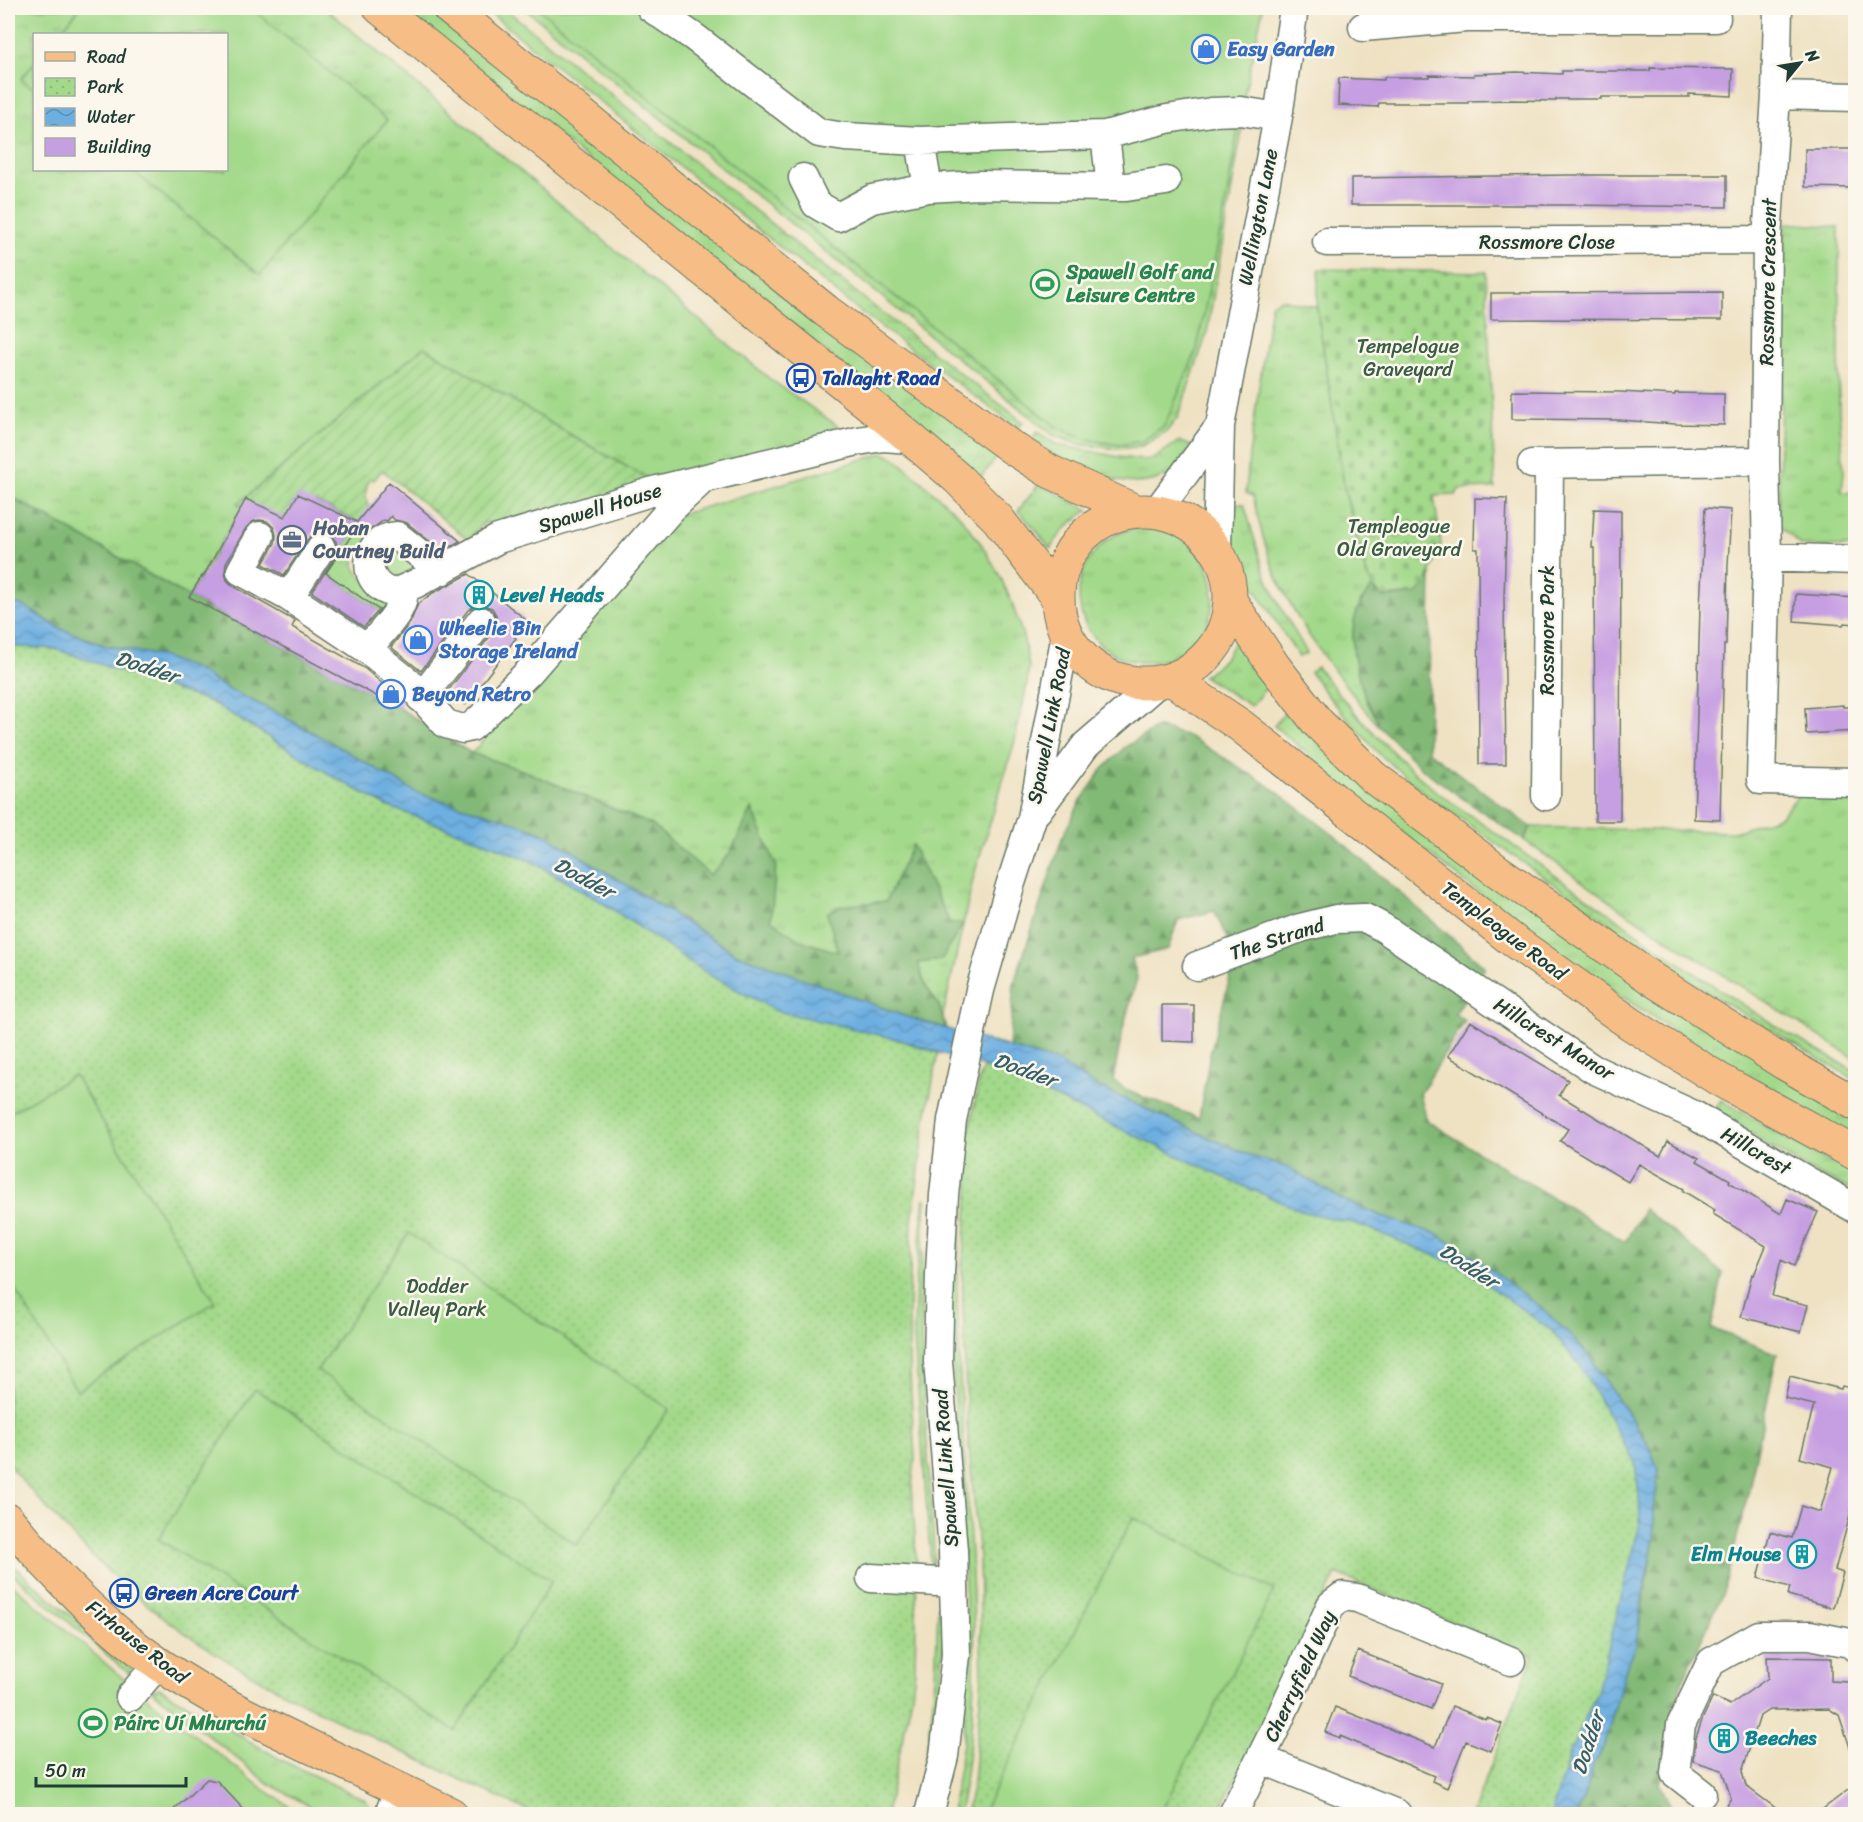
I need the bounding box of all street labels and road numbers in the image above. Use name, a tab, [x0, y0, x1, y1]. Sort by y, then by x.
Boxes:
street label: Wellington Lane	[1228, 146, 1288, 288]
street label: Rossmore Crescent	[1749, 197, 1787, 366]
street label: Rossmore Close	[1479, 225, 1615, 260]
street label: Spawell House	[534, 473, 666, 543]
street label: Rossmore Park	[1530, 565, 1565, 695]
street label: Spawell Link Road	[1017, 644, 1082, 807]
street label: Templeogue Road	[1433, 872, 1576, 991]
street label: The Strand	[1225, 907, 1330, 971]
street label: Hillcrest Manor	[1486, 988, 1623, 1091]
street label: Hillcrest	[1714, 1117, 1799, 1186]
street label: Spawell Link Road	[923, 1386, 969, 1548]
street label: Firhouse Road	[78, 1590, 197, 1694]
street label: Cherryfield Way	[1254, 1604, 1346, 1748]

